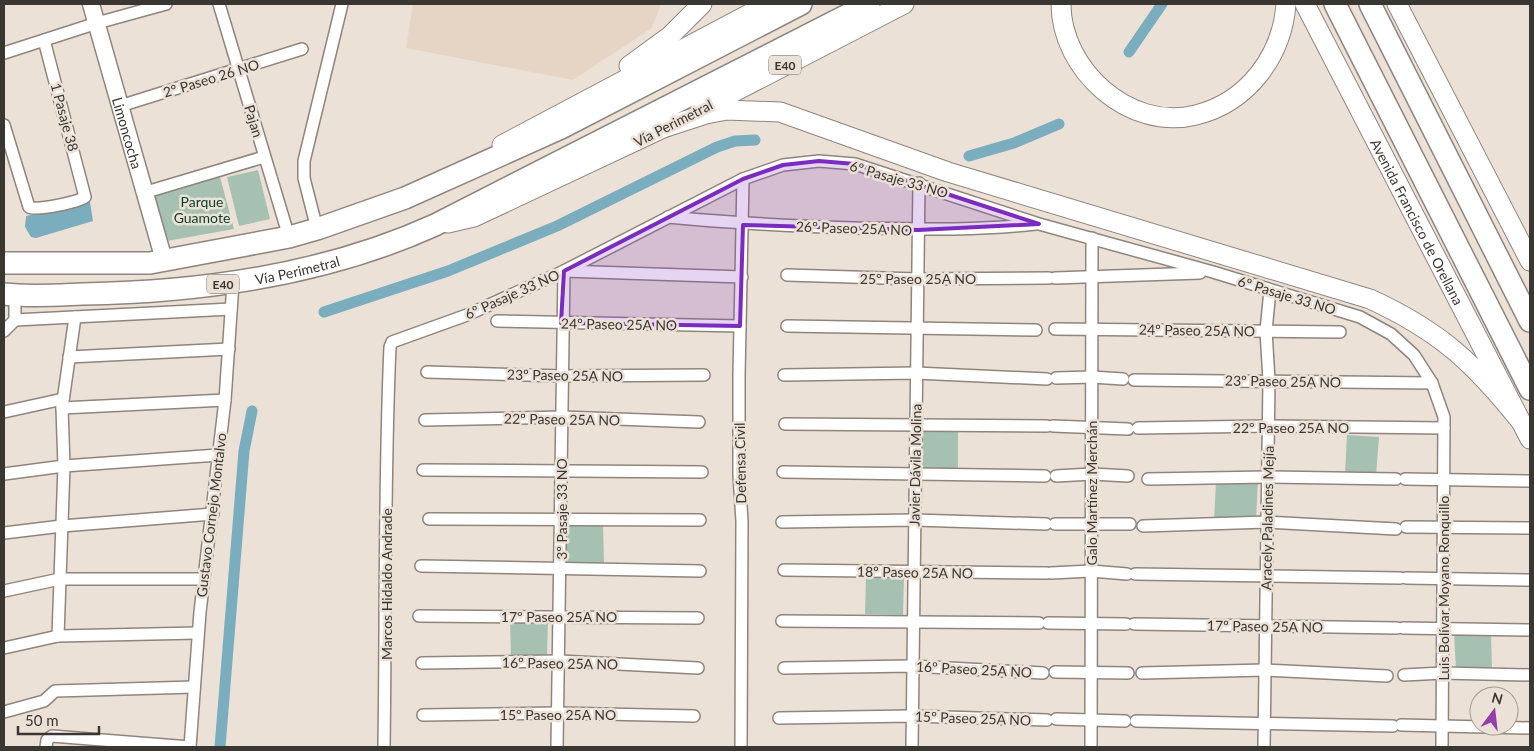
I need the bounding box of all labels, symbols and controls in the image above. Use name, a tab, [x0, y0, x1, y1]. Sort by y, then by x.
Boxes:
street label: 2° Paseo 26 NO	[161, 55, 261, 101]
road number: E40	[769, 56, 801, 74]
street label: 1 Pasaje 38	[48, 81, 82, 153]
street label: Limoncocha	[109, 95, 146, 171]
street label: Vía Perimetral	[631, 96, 715, 150]
street label: Pajan	[241, 103, 267, 139]
street label: Avenida Francisco de Orellana	[1368, 136, 1468, 308]
street label: 6º Pasaje 33 NO	[848, 157, 950, 201]
park label: Parque Guamote	[174, 193, 230, 226]
street label: 26º Paseo 25A NO	[796, 217, 912, 239]
street label: Vía Perimetral	[254, 252, 341, 287]
street label: 6º Pasaje 33 NO	[462, 266, 562, 322]
street label: 25º Paseo 25A NO	[860, 270, 976, 287]
street label: 6º Pasaje 33 NO	[1236, 272, 1338, 318]
road number: E40	[207, 274, 239, 294]
street label: 24º Paseo 25A NO	[561, 314, 677, 334]
street label: 24º Paseo 25A NO	[1139, 320, 1255, 340]
street label: 23º Paseo 25A NO	[507, 365, 623, 385]
street label: 23º Paseo 25A NO	[1225, 371, 1341, 391]
street label: Javier Dávila Molina	[905, 403, 925, 526]
street label: 22º Paseo 25A NO	[504, 409, 620, 429]
street label: 22º Paseo 25A NO	[1233, 419, 1349, 436]
street label: Galo Martínez Merchán	[1083, 421, 1100, 565]
street label: Defensa Civil	[731, 422, 749, 504]
street label: Gustavo Cornejo Montalvo	[192, 432, 230, 598]
street label: Aracely Paladines Mejía	[1257, 446, 1277, 590]
street label: 3º Pasaje 33 NO	[553, 458, 570, 560]
street label: Luis Bolívar Moyano Ronquillo	[1435, 495, 1452, 681]
street label: Marcos Hidaldo Andrade	[378, 508, 395, 660]
street label: 18º Paseo 25A NO	[857, 562, 973, 582]
street label: 17º Paseo 25A NO	[501, 608, 617, 625]
street label: 17º Paseo 25A NO	[1207, 616, 1323, 636]
street label: 16º Paseo 25A NO	[502, 653, 618, 673]
street label: 16º Paseo 25A NO	[915, 657, 1033, 681]
north arrow	[1469, 686, 1519, 736]
text: N	[1490, 688, 1505, 708]
scale bar	[18, 704, 99, 736]
street label: 15º Paseo 25A NO	[500, 706, 616, 723]
street label: 15º Paseo 25A NO	[915, 707, 1031, 729]
text: 50 m	[25, 711, 59, 729]

